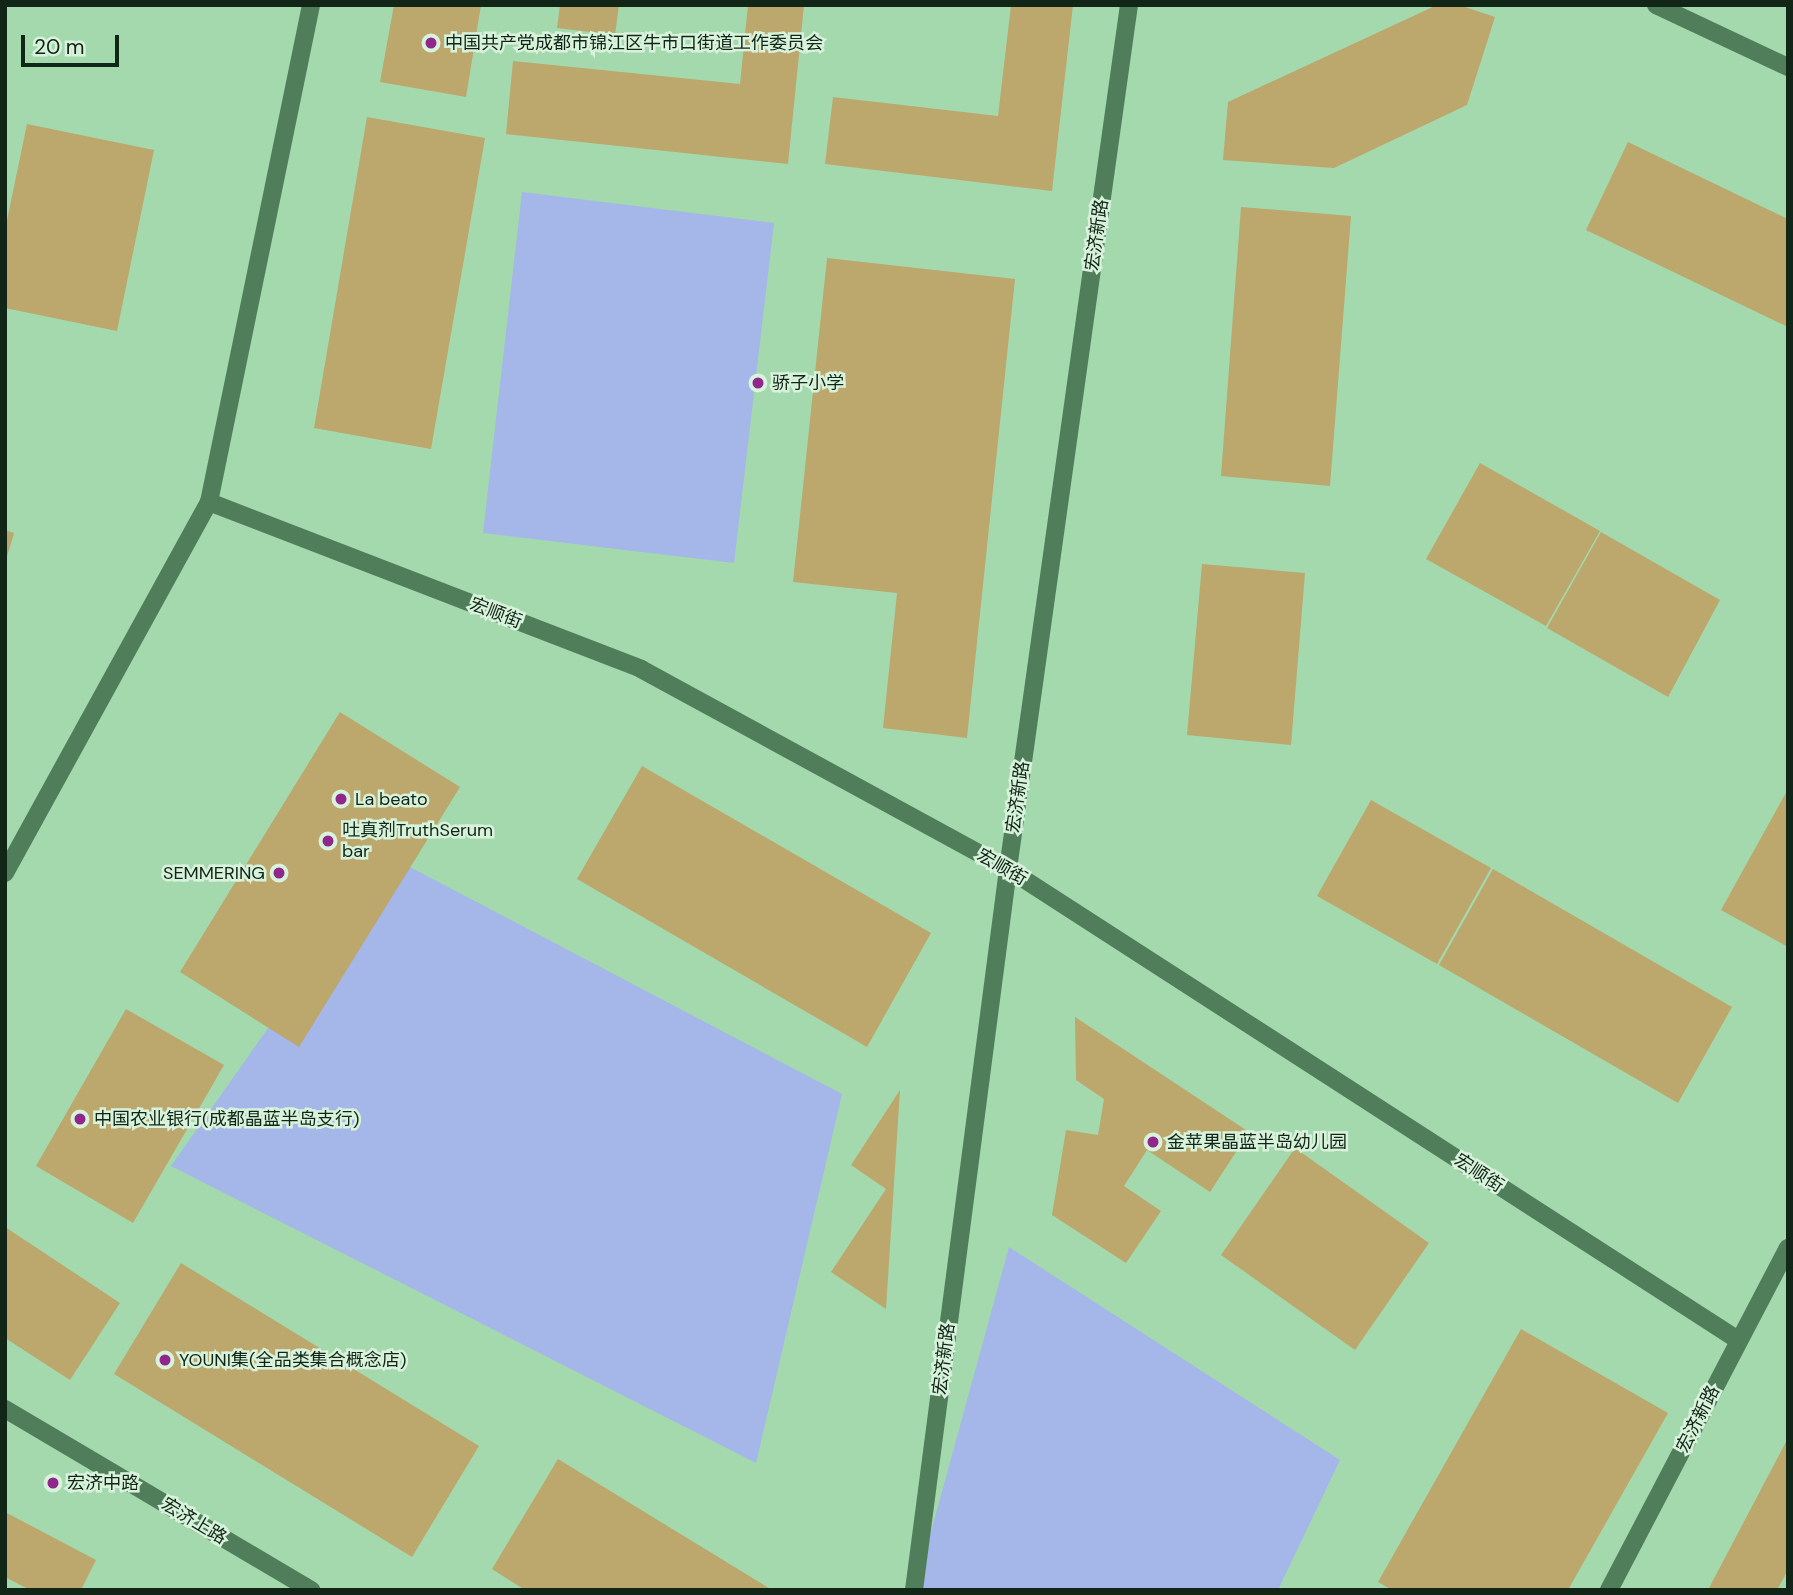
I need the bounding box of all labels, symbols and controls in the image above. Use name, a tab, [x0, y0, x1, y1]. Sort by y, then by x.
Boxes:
scale bar	[24, 21, 122, 65]
place label: 中国共产党成都市锦江区牛市口街道工作委员会	[445, 32, 823, 54]
text: 20 m	[34, 33, 85, 61]
marker: 中国共产党成都市锦江区牛市口街道工作委员会	[423, 35, 439, 51]
street label: 宏济新路	[1081, 198, 1113, 272]
place label: 骄子小学	[772, 372, 844, 394]
marker: 骄子小学	[750, 375, 766, 391]
street label: 宏顺街	[467, 593, 525, 633]
street label: 宏济新路	[1002, 760, 1034, 834]
place label: La beato	[355, 788, 428, 810]
marker: La beato	[333, 791, 349, 807]
place label: 吐真剂TruthSerum bar	[342, 820, 493, 862]
marker: 吐真剂TruthSerum bar	[320, 833, 336, 849]
street label: 宏顺街	[973, 844, 1031, 890]
place label: SEMMERING	[163, 862, 265, 884]
marker: SEMMERING	[271, 865, 287, 881]
place label: 中国农业银行(成都晶蓝半岛支行)	[94, 1108, 359, 1130]
marker: 中国农业银行(成都晶蓝半岛支行)	[72, 1111, 88, 1127]
place label: 金苹果晶蓝半岛幼儿园	[1167, 1131, 1347, 1153]
marker: 金苹果晶蓝半岛幼儿园	[1145, 1134, 1161, 1150]
street label: 宏顺街	[1450, 1149, 1508, 1197]
street label: 宏济新路	[929, 1322, 959, 1396]
place label: YOUNI集(全品类集合概念店)	[179, 1349, 406, 1371]
marker: YOUNI集(全品类集合概念店)	[157, 1352, 173, 1368]
street label: 宏济新路	[1672, 1382, 1724, 1456]
place label: 宏济中路	[67, 1472, 139, 1494]
marker: 宏济中路	[45, 1475, 61, 1491]
street label: 宏济上路	[158, 1493, 230, 1549]

